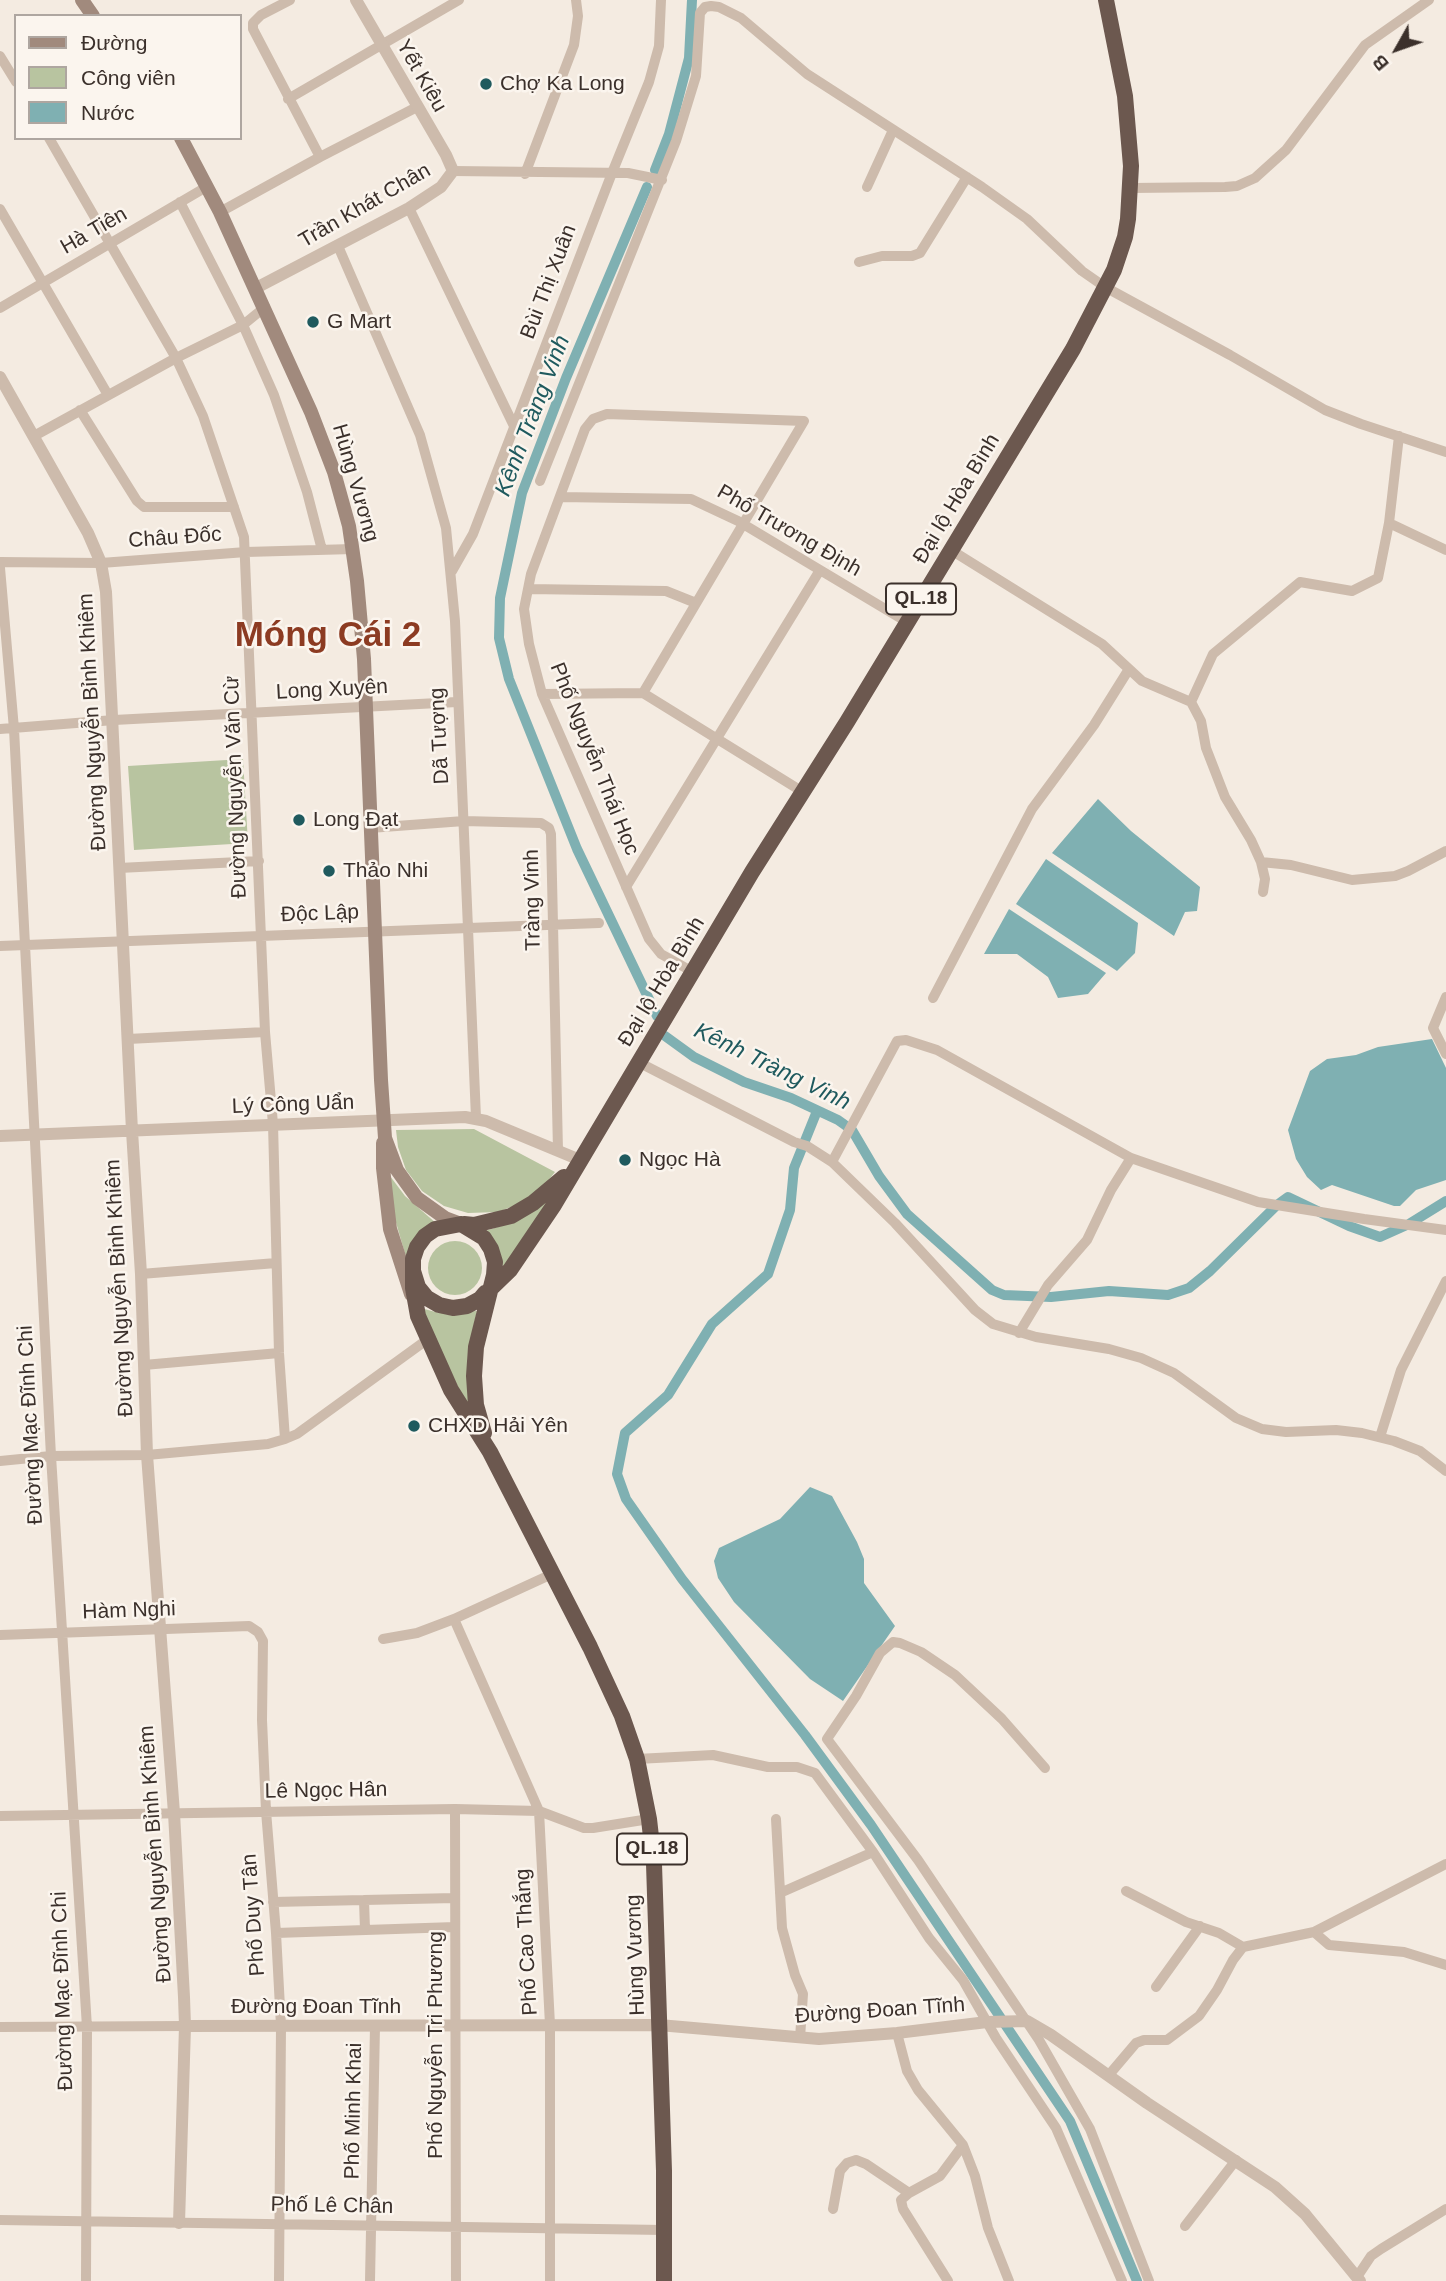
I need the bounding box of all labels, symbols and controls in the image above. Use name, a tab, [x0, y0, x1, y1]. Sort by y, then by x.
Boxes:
legend	[14, 14, 242, 140]
north arrow	[1362, 14, 1432, 84]
text: Đường	[81, 31, 147, 54]
street label: Yết Kiêu	[390, 35, 452, 117]
text: B	[1368, 51, 1393, 75]
text: Công viên	[81, 66, 176, 89]
place label: Chợ Ka Long	[500, 71, 625, 97]
marker: Chợ Ka Long	[478, 76, 494, 92]
text: Nước	[81, 101, 135, 124]
street label: Trần Khát Chân	[295, 158, 435, 254]
street label: Hà Tiên	[56, 202, 132, 260]
street label: Bùi Thị Xuân	[516, 221, 582, 343]
place label: G Mart	[327, 309, 391, 335]
marker: G Mart	[305, 314, 321, 330]
water label: Kênh Tràng Vinh	[490, 331, 576, 501]
street label: Hùng Vương	[326, 421, 384, 545]
street label: Đại lộ Hòa Bình	[908, 429, 1006, 569]
street label: Phố Trương Định	[712, 479, 866, 583]
street label: Châu Đốc	[128, 522, 222, 554]
road number: QL.18	[886, 584, 956, 614]
street label: Đường Nguyễn Bỉnh Khiêm	[74, 593, 112, 851]
district label: Móng Cái 2	[235, 615, 421, 657]
street label: Phố Nguyễn Thái Học	[544, 659, 644, 859]
street label: Long Xuyên	[275, 674, 389, 706]
street label: Đường Nguyễn Văn Cừ	[220, 675, 252, 899]
street label: Dã Tượng	[425, 687, 455, 785]
place label: Long Đạt	[313, 807, 398, 833]
marker: Long Đạt	[291, 812, 307, 828]
street label: Tràng Vinh	[520, 849, 546, 951]
place label: Thảo Nhi	[343, 858, 428, 884]
marker: Thảo Nhi	[321, 863, 337, 879]
street label: Độc Lập	[280, 900, 360, 928]
street label: Đại lộ Hòa Bình	[613, 912, 711, 1052]
water label: Kênh Tràng Vinh	[689, 1017, 855, 1117]
street label: Lý Công Uẩn	[231, 1090, 355, 1120]
place label: Ngọc Hà	[639, 1147, 721, 1173]
marker: Ngọc Hà	[617, 1152, 633, 1168]
street label: Đường Nguyễn Bỉnh Khiêm	[101, 1159, 139, 1417]
street label: Đường Mạc Đĩnh Chi	[13, 1325, 49, 1525]
place label: CHXD Hải Yên	[428, 1413, 568, 1439]
marker: CHXD Hải Yên	[406, 1418, 422, 1434]
street label: Hàm Nghi	[82, 1597, 176, 1625]
street label: Đường Nguyễn Bỉnh Khiêm	[134, 1725, 178, 1983]
street label: Lê Ngọc Hân	[265, 1777, 387, 1805]
road number: QL.18	[617, 1834, 687, 1865]
street label: Phố Duy Tân	[237, 1853, 271, 1977]
street label: Phố Cao Thắng	[511, 1868, 543, 2016]
street label: Đường Mạc Đĩnh Chi	[47, 1891, 79, 2091]
street label: Hùng Vương	[621, 1894, 651, 2016]
street label: Phố Nguyễn Tri Phương	[423, 1931, 449, 2159]
street label: Đường Đoan Tĩnh	[794, 1992, 966, 2030]
street label: Đường Đoan Tĩnh	[231, 1994, 401, 2020]
street label: Phố Minh Khai	[340, 2042, 368, 2180]
street label: Phố Lê Chân	[270, 2192, 394, 2220]

